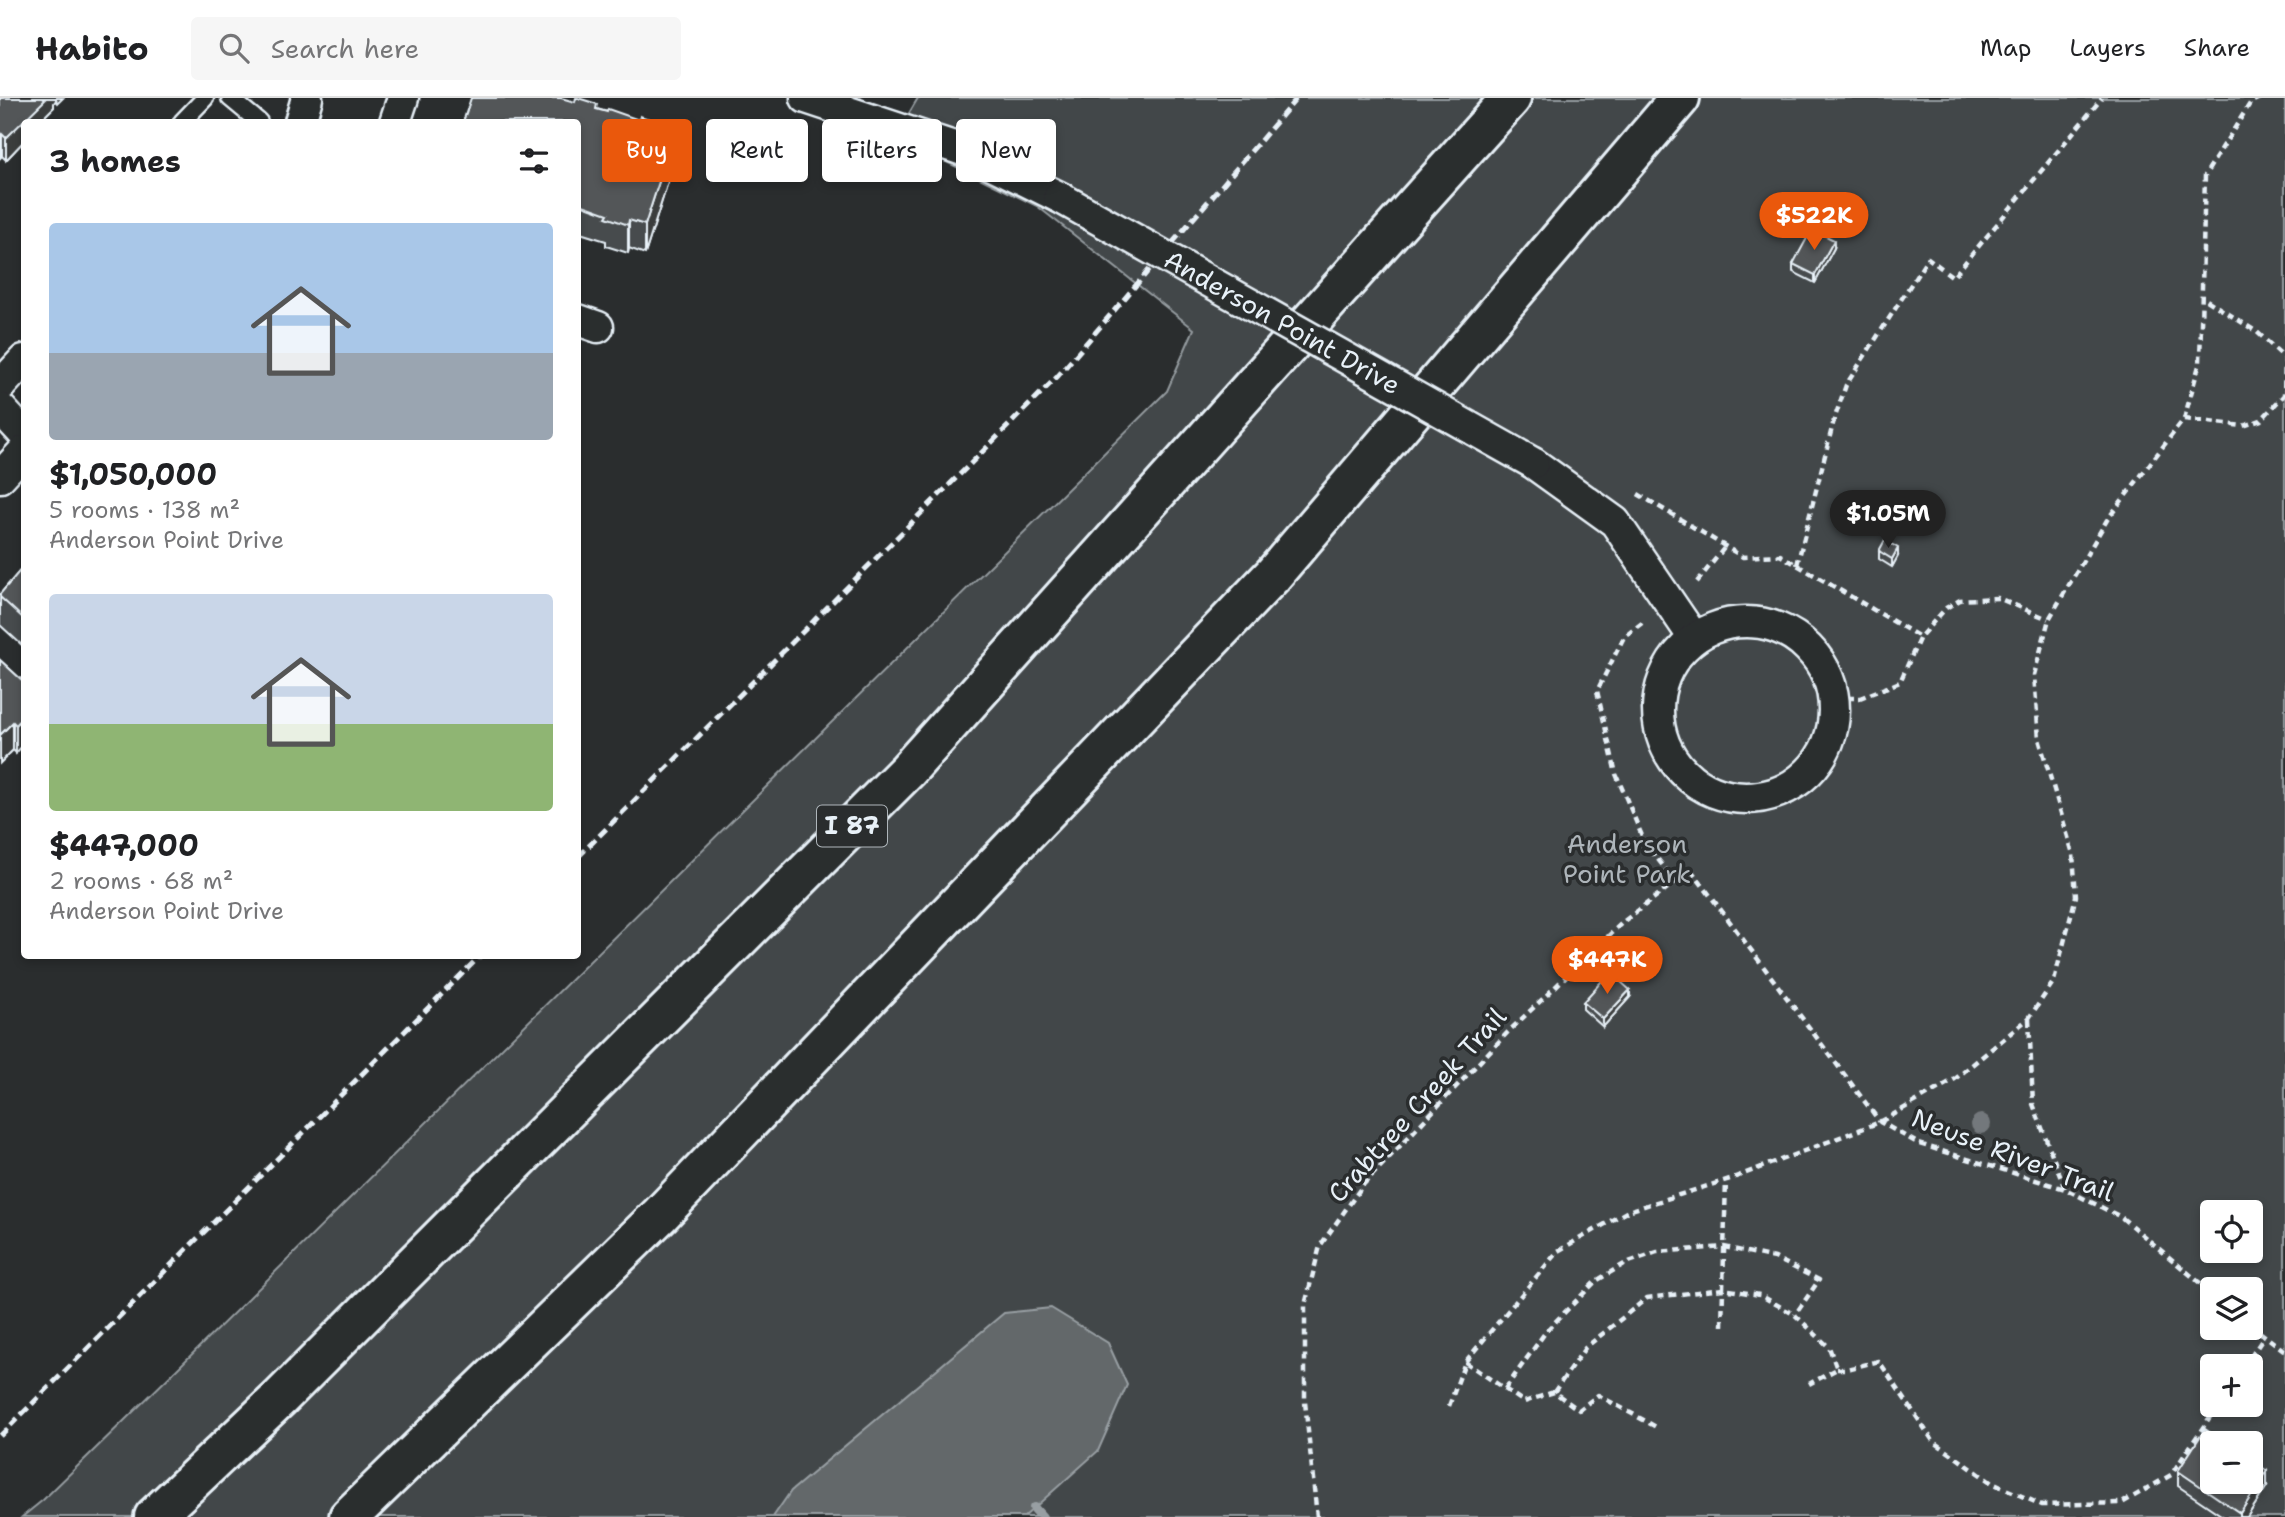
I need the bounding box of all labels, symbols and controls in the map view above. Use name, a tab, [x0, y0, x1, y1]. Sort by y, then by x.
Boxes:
search box	[191, 17, 681, 80]
text: Habito	[35, 26, 149, 71]
icon: search	[215, 29, 253, 67]
text: Search here	[271, 31, 419, 66]
text: Map	[1980, 32, 2031, 64]
text: Layers	[2069, 32, 2146, 64]
text: Share	[2184, 32, 2250, 64]
chip: Buy	[602, 119, 692, 182]
chip: Rent	[706, 119, 808, 182]
chip: Filters	[822, 119, 942, 182]
chip: New	[956, 119, 1056, 182]
text: 3 homes	[49, 141, 181, 182]
icon: filters	[515, 142, 553, 180]
pin: $522K	[1765, 192, 1863, 252]
text: $522K	[1775, 200, 1853, 230]
street label: Anderson Point Drive	[1158, 242, 1407, 402]
icon: home	[238, 268, 364, 394]
text: $1,050,000	[49, 454, 217, 495]
pin: $1.05M	[1831, 490, 1945, 550]
text: 5 rooms · 138 m²	[49, 495, 240, 525]
text: $1.05M	[1846, 498, 1930, 528]
text: Anderson Point Drive	[49, 525, 284, 555]
icon: home	[238, 639, 364, 765]
road number: I 87	[817, 806, 887, 846]
text: $447,000	[49, 825, 199, 866]
park label: Anderson Point Park	[1563, 826, 1691, 891]
text: 2 rooms · 68 m²	[49, 866, 233, 896]
text: Anderson Point Drive	[49, 896, 284, 926]
pin: $447K	[1558, 936, 1656, 996]
text: $447K	[1568, 944, 1646, 974]
street label: Crabtree Creek Trail	[1320, 1000, 1514, 1210]
street label: Neuse River Trail	[1907, 1100, 2120, 1209]
map controls	[2200, 1200, 2263, 1494]
button: locate	[2200, 1200, 2263, 1263]
button: layers	[2200, 1277, 2263, 1340]
button: +	[2200, 1354, 2263, 1417]
button: −	[2200, 1431, 2263, 1494]

